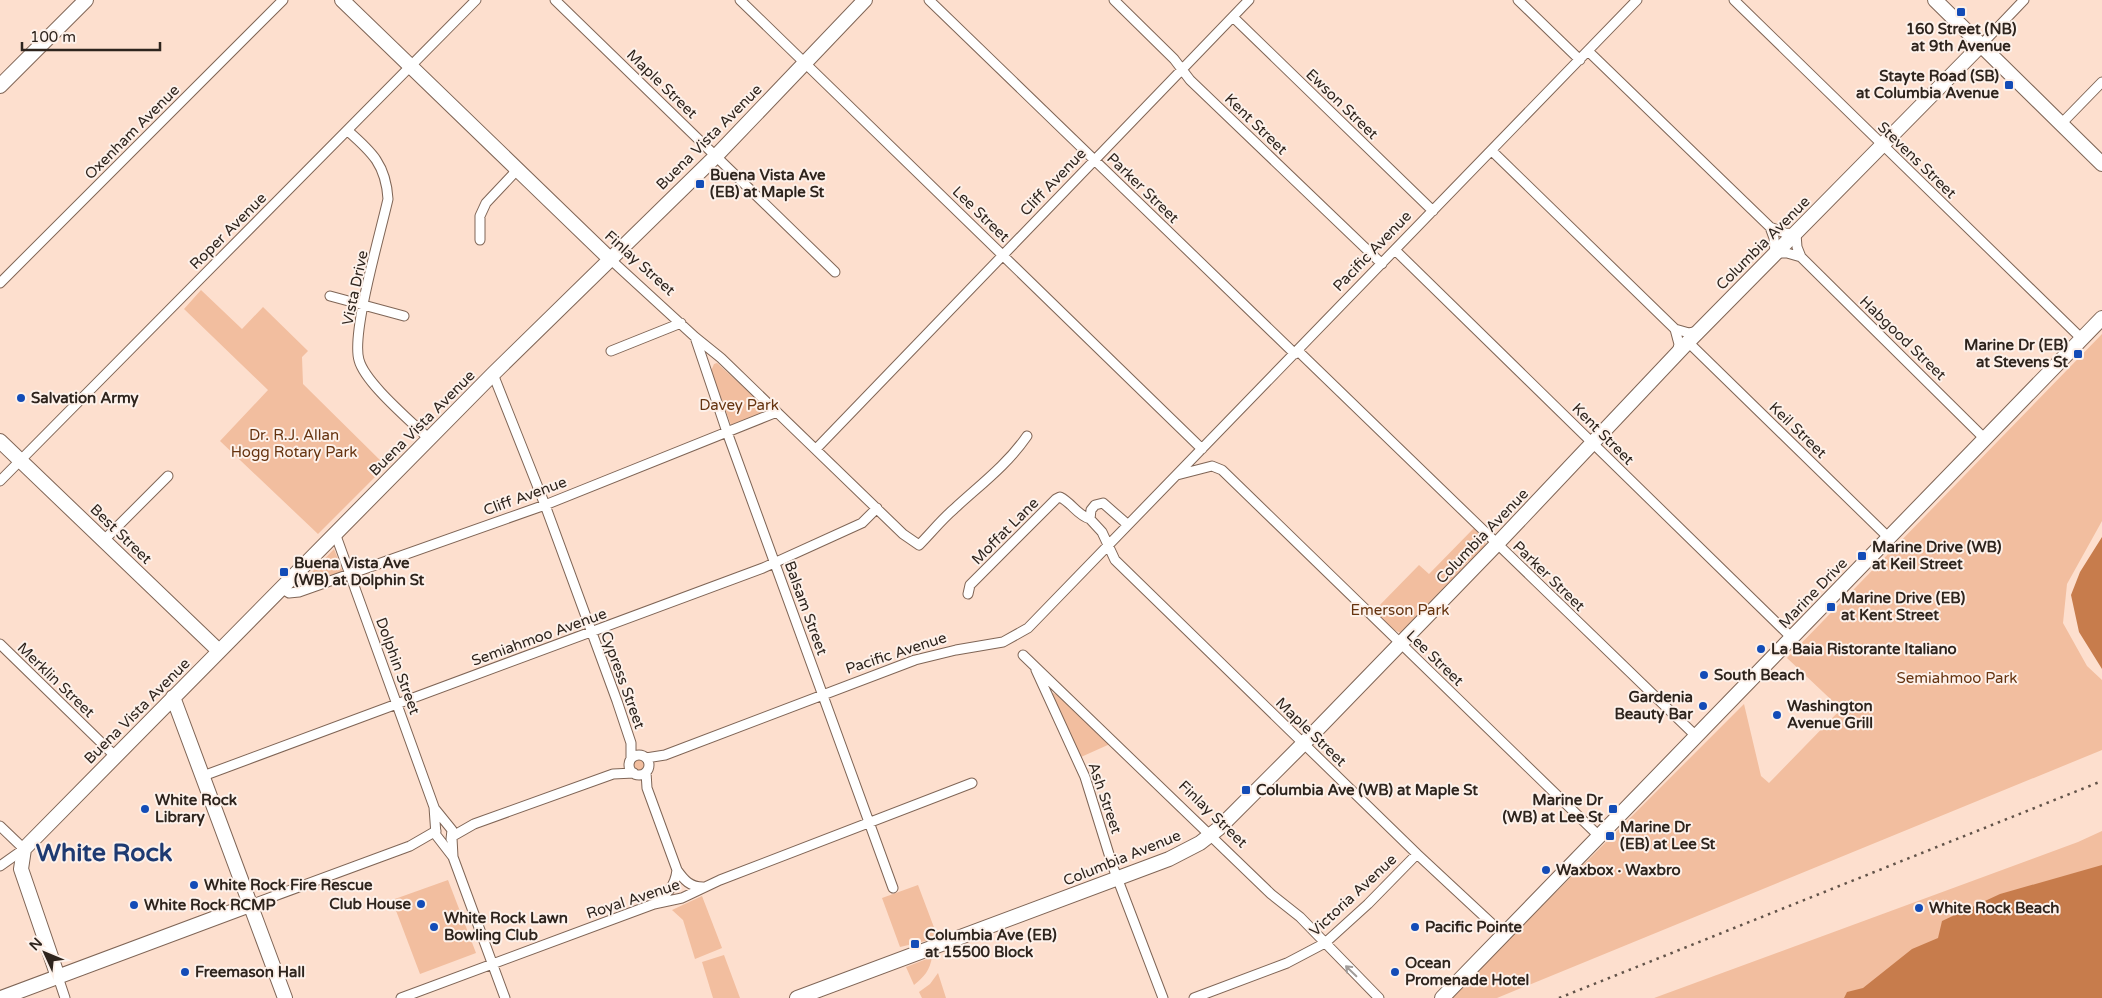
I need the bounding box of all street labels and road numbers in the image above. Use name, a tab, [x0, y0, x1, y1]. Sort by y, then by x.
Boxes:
street label: Maple Street	[623, 46, 701, 122]
street label: Ewson Street	[1302, 65, 1382, 143]
street label: Buena Vista Avenue	[652, 80, 766, 194]
street label: Oxenham Avenue	[81, 81, 183, 183]
street label: Kent Street	[1221, 90, 1291, 158]
street label: Stevens Street	[1874, 118, 1960, 202]
street label: Cliff Avenue	[1016, 144, 1090, 220]
street label: Parker Street	[1103, 149, 1183, 227]
street label: Lee Street	[949, 182, 1013, 246]
street label: Roper Avenue	[186, 189, 270, 273]
street label: Columbia Avenue	[1712, 192, 1814, 294]
street label: Pacific Avenue	[1329, 207, 1415, 295]
street label: Finlay Street	[601, 227, 679, 300]
street label: Vista Drive	[338, 249, 372, 327]
street label: Habgood Street	[1856, 292, 1950, 384]
street label: Buena Vista Avenue	[365, 366, 479, 480]
street label: Keil Street	[1766, 398, 1831, 462]
street label: Kent Street	[1568, 399, 1638, 469]
street label: Cliff Avenue	[481, 473, 569, 519]
street label: Columbia Avenue	[1432, 485, 1532, 587]
street label: Moffat Lane	[968, 494, 1042, 568]
street label: Best Street	[87, 500, 156, 568]
street label: Parker Street	[1509, 537, 1589, 615]
street label: Marine Drive	[1775, 554, 1851, 632]
street label: Balsam Street	[781, 559, 831, 658]
street label: Semiahmoo Avenue	[469, 604, 609, 670]
street label: Dolphin Street	[372, 615, 424, 717]
street label: Lee Street	[1403, 626, 1467, 690]
street label: Pacific Avenue	[843, 628, 949, 678]
street label: Cypress Street	[597, 629, 649, 731]
street label: Merklin Street	[14, 639, 98, 721]
street label: Buena Vista Avenue	[80, 654, 194, 768]
street label: Maple Street	[1272, 694, 1350, 770]
street label: Ash Street	[1084, 760, 1126, 836]
street label: Finlay Street	[1175, 777, 1251, 851]
street label: Columbia Avenue	[1061, 826, 1183, 890]
street label: Victoria Avenue	[1306, 850, 1400, 940]
street label: Royal Avenue	[584, 875, 682, 923]

